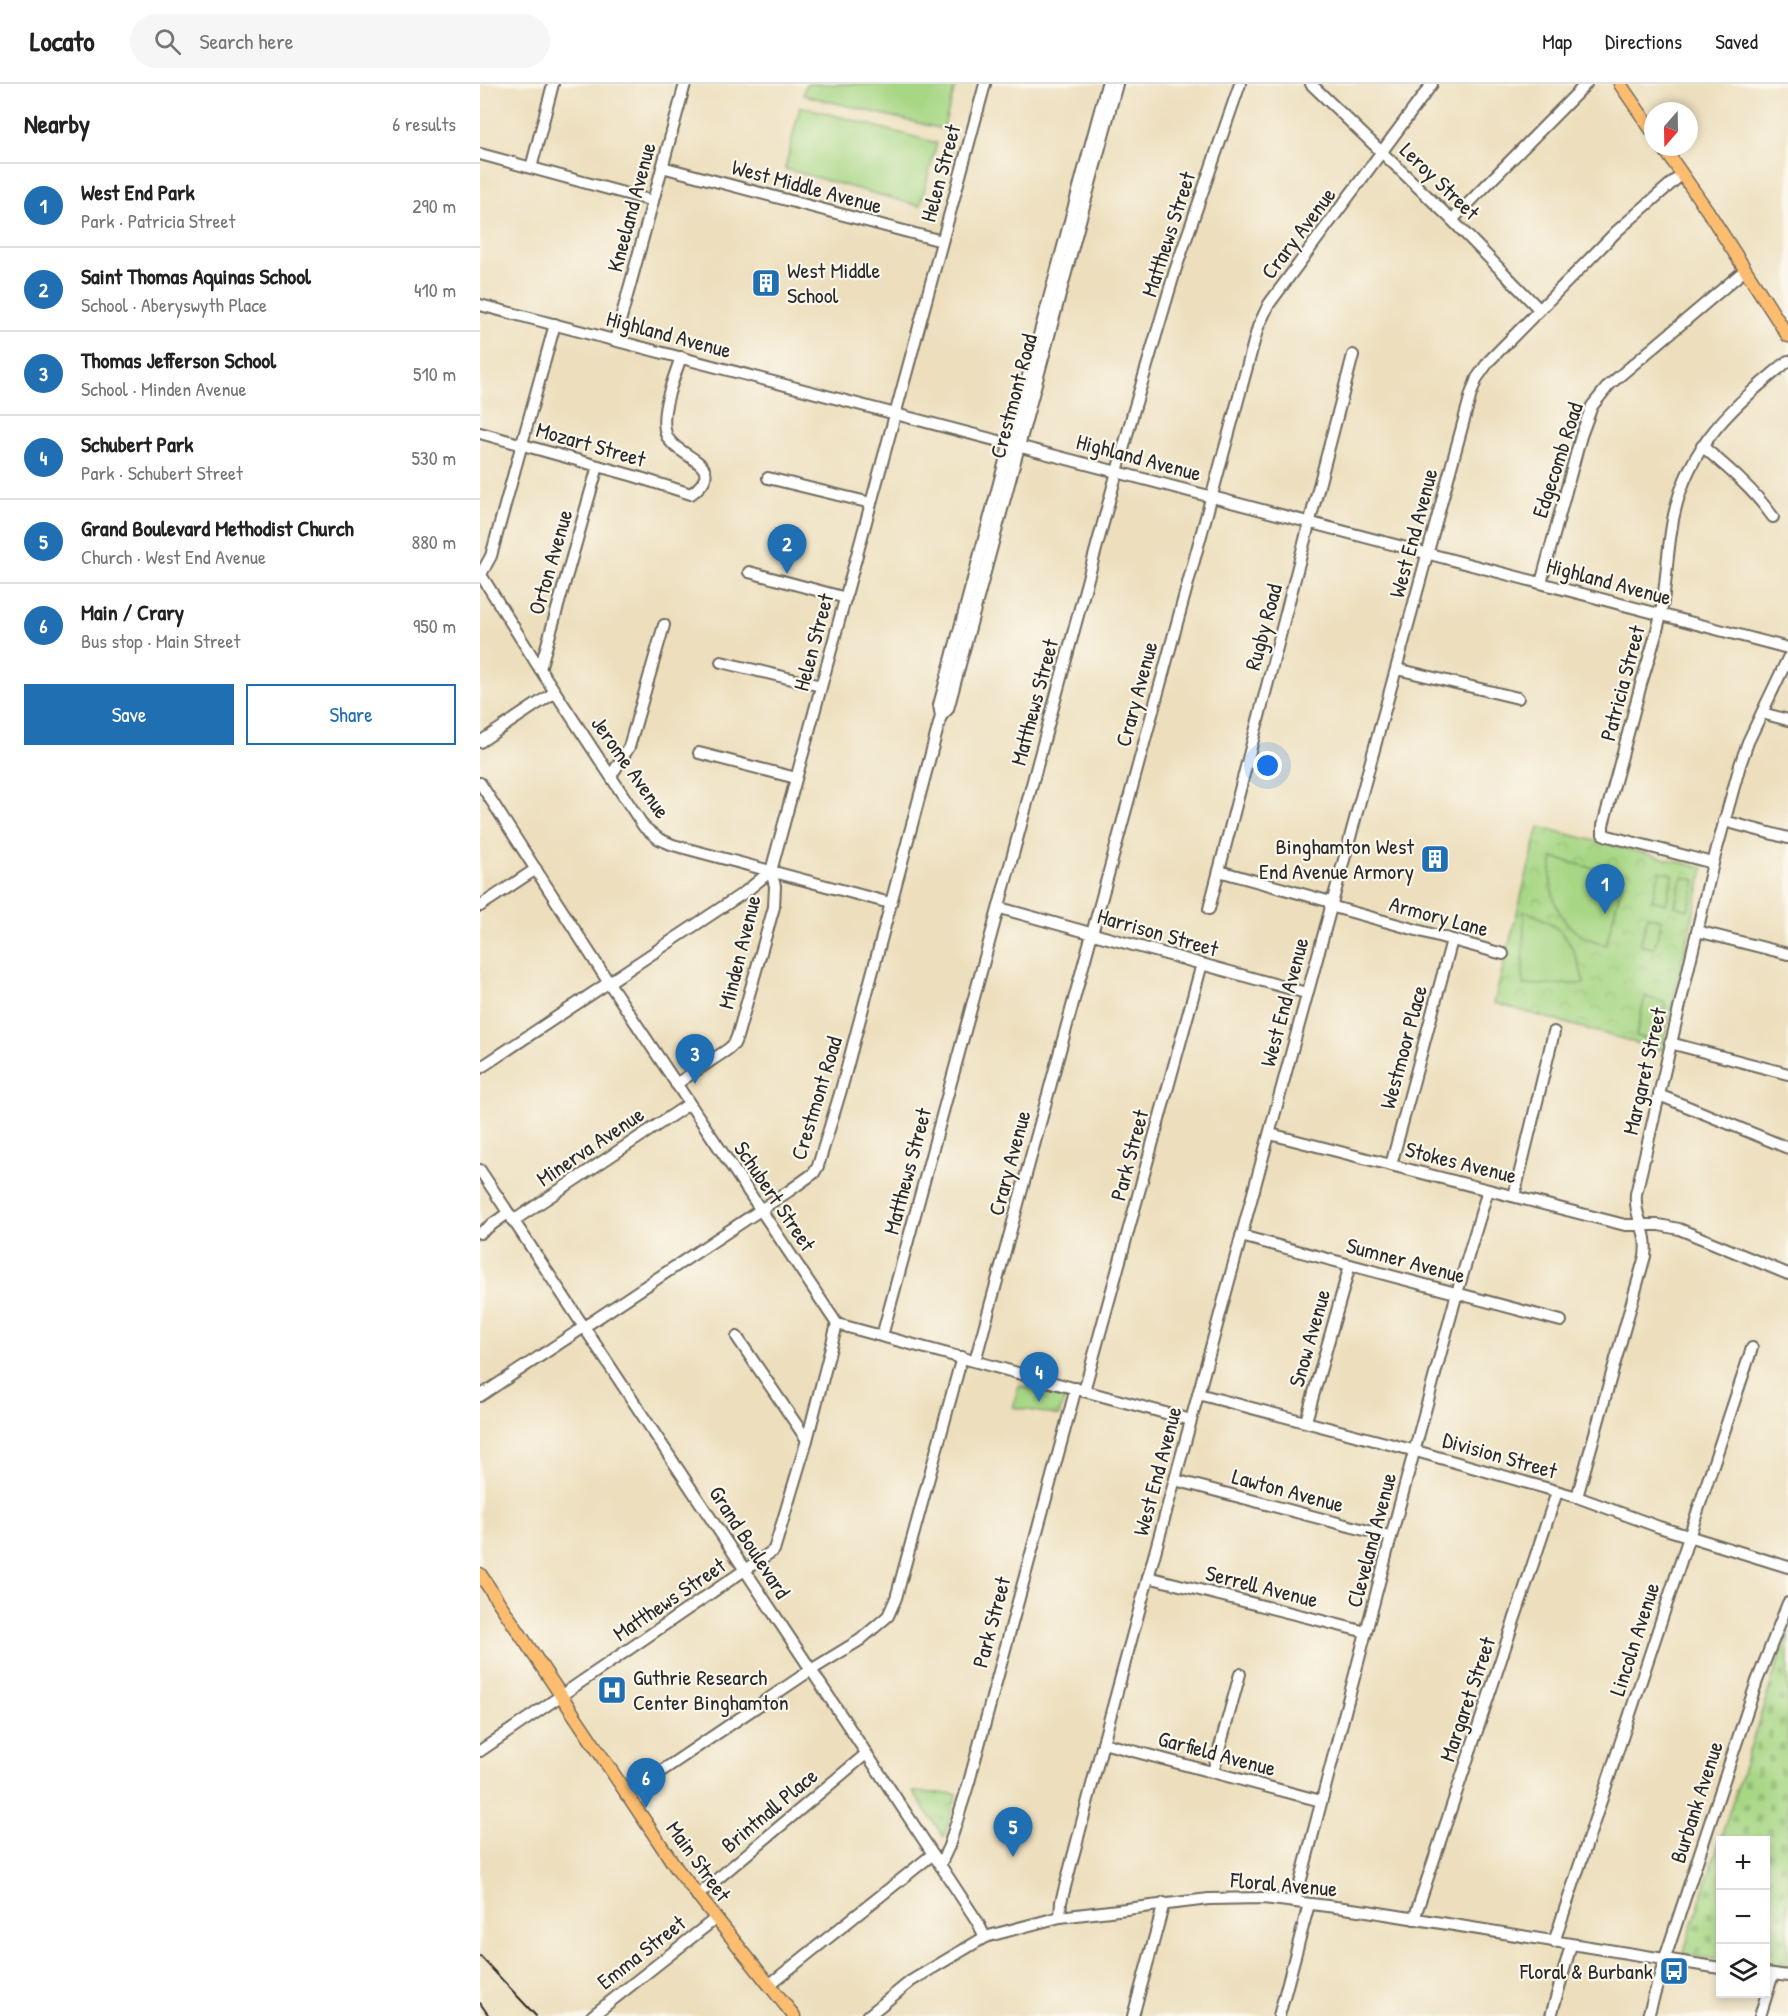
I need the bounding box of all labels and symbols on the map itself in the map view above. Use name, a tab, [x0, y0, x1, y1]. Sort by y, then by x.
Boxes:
north arrow	[1644, 102, 1698, 156]
street label: Helen Street	[913, 120, 968, 225]
street label: Leroy Street	[1394, 136, 1487, 227]
street label: Kneeland Avenue	[599, 139, 663, 275]
street label: West Middle Avenue	[729, 152, 886, 220]
street label: Matthews Street	[1134, 167, 1202, 300]
street label: Crary Avenue	[1254, 181, 1343, 285]
place label: West Middle School	[787, 255, 880, 310]
building icon: West Middle School	[750, 267, 782, 299]
street label: Highland Avenue	[603, 303, 735, 365]
street label: Crestmont Road	[982, 330, 1044, 462]
street label: Edgecomb Road	[1524, 398, 1590, 521]
street label: Mozart Street	[533, 414, 650, 474]
street label: Highland Avenue	[1073, 426, 1205, 488]
street label: West End Avenue	[1381, 465, 1445, 601]
street label: Orton Avenue	[521, 506, 579, 618]
pin: 2	[768, 524, 806, 574]
street label: Highland Avenue	[1543, 550, 1675, 612]
street label: Rugby Road	[1237, 580, 1289, 673]
street label: Helen Street	[786, 589, 841, 694]
street label: Patricia Street	[1592, 621, 1652, 744]
street label: Matthews Street	[1003, 635, 1065, 769]
street label: Crary Avenue	[1108, 638, 1164, 750]
street label: Jerome Avenue	[585, 710, 677, 824]
your location	[1253, 751, 1282, 780]
place label: Binghamton West End Avenue Armory	[1259, 831, 1414, 886]
building icon: Binghamton West End Avenue Armory	[1419, 843, 1451, 875]
pin: 1	[1586, 864, 1624, 914]
street label: Armory Lane	[1386, 888, 1492, 944]
street label: Minden Avenue	[710, 892, 768, 1012]
street label: Harrison Street	[1094, 900, 1222, 964]
street label: West End Avenue	[1252, 934, 1316, 1070]
street label: Westmoor Place	[1372, 982, 1434, 1112]
street label: Margaret Street	[1615, 1004, 1673, 1138]
street label: Crestmont Road	[783, 1032, 849, 1163]
pin: 3	[676, 1034, 714, 1084]
street label: Minerva Avenue	[530, 1099, 650, 1193]
street label: Matthews Street	[876, 1104, 938, 1238]
street label: Park Street	[1102, 1106, 1156, 1204]
street label: Crary Avenue	[981, 1107, 1037, 1219]
street label: Stokes Avenue	[1402, 1134, 1520, 1190]
street label: Schubert Street	[727, 1135, 823, 1257]
street label: Sumner Avenue	[1343, 1230, 1469, 1290]
street label: Snow Avenue	[1281, 1286, 1337, 1390]
pin: 4	[1020, 1352, 1058, 1402]
street label: West End Avenue	[1125, 1403, 1189, 1539]
street label: Division Street	[1439, 1424, 1561, 1486]
street label: Lawton Avenue	[1229, 1461, 1347, 1519]
street label: Cleveland Avenue	[1339, 1469, 1403, 1611]
street label: Grand Boulevard	[702, 1480, 798, 1605]
street label: Matthews Street	[607, 1550, 732, 1648]
street label: Serrell Avenue	[1203, 1558, 1322, 1615]
street label: Park Street	[964, 1573, 1018, 1671]
street label: Lincoln Avenue	[1602, 1578, 1666, 1699]
street label: Margaret Street	[1432, 1632, 1502, 1765]
place label: Guthrie Research Center Binghamton	[633, 1662, 789, 1717]
hospital icon: Guthrie Research Center Binghamton	[596, 1674, 628, 1706]
street label: Garfield Avenue	[1155, 1723, 1279, 1783]
street label: Burbank Avenue	[1662, 1737, 1730, 1867]
pin: 6	[626, 1758, 666, 1808]
street label: Brintnall Place	[714, 1761, 824, 1859]
pin: 5	[994, 1808, 1032, 1857]
street label: Main Street	[660, 1815, 739, 1908]
street label: Floral Avenue	[1229, 1864, 1339, 1904]
street label: Emma Street	[591, 1908, 692, 1996]
bus stop icon: Floral & Burbank	[1658, 1955, 1690, 1987]
place label: Floral & Burbank	[1519, 1956, 1653, 1986]

